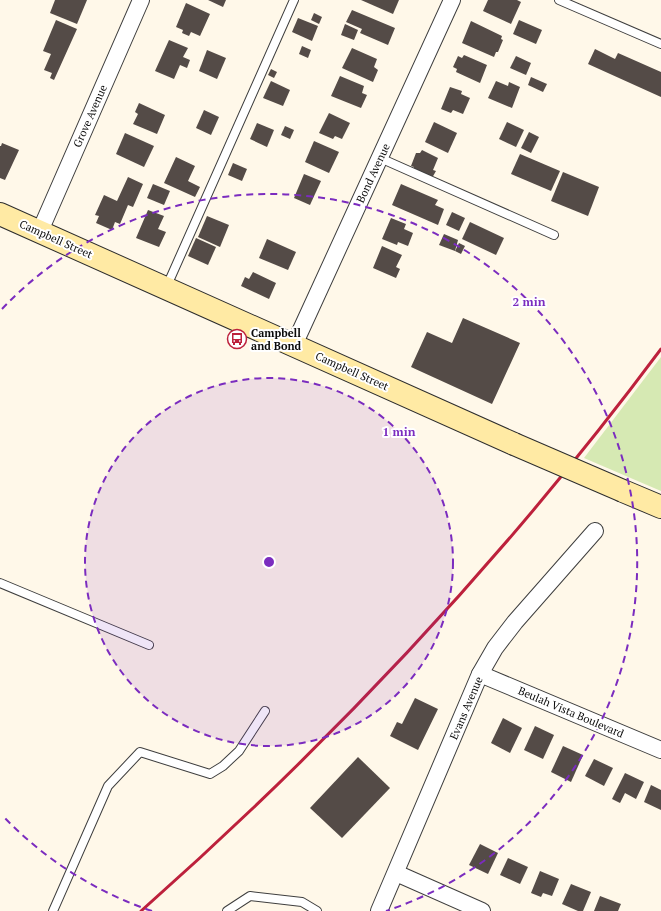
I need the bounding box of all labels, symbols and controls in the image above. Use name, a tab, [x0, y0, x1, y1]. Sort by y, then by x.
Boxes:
street label: Grove Avenue	[70, 82, 110, 149]
street label: Bond Avenue	[353, 141, 393, 205]
street label: Campbell Street	[17, 217, 95, 261]
text: 2 min	[513, 294, 546, 309]
place label: Campbell and Bond	[251, 326, 302, 353]
bus stop icon: Campbell and Bond	[226, 328, 248, 350]
street label: Campbell Street	[313, 349, 391, 393]
text: 1 min	[383, 424, 416, 439]
centre of rings	[262, 555, 276, 569]
street label: Evans Avenue	[446, 674, 486, 742]
street label: Beulah Vista Boulevard	[516, 683, 626, 741]

